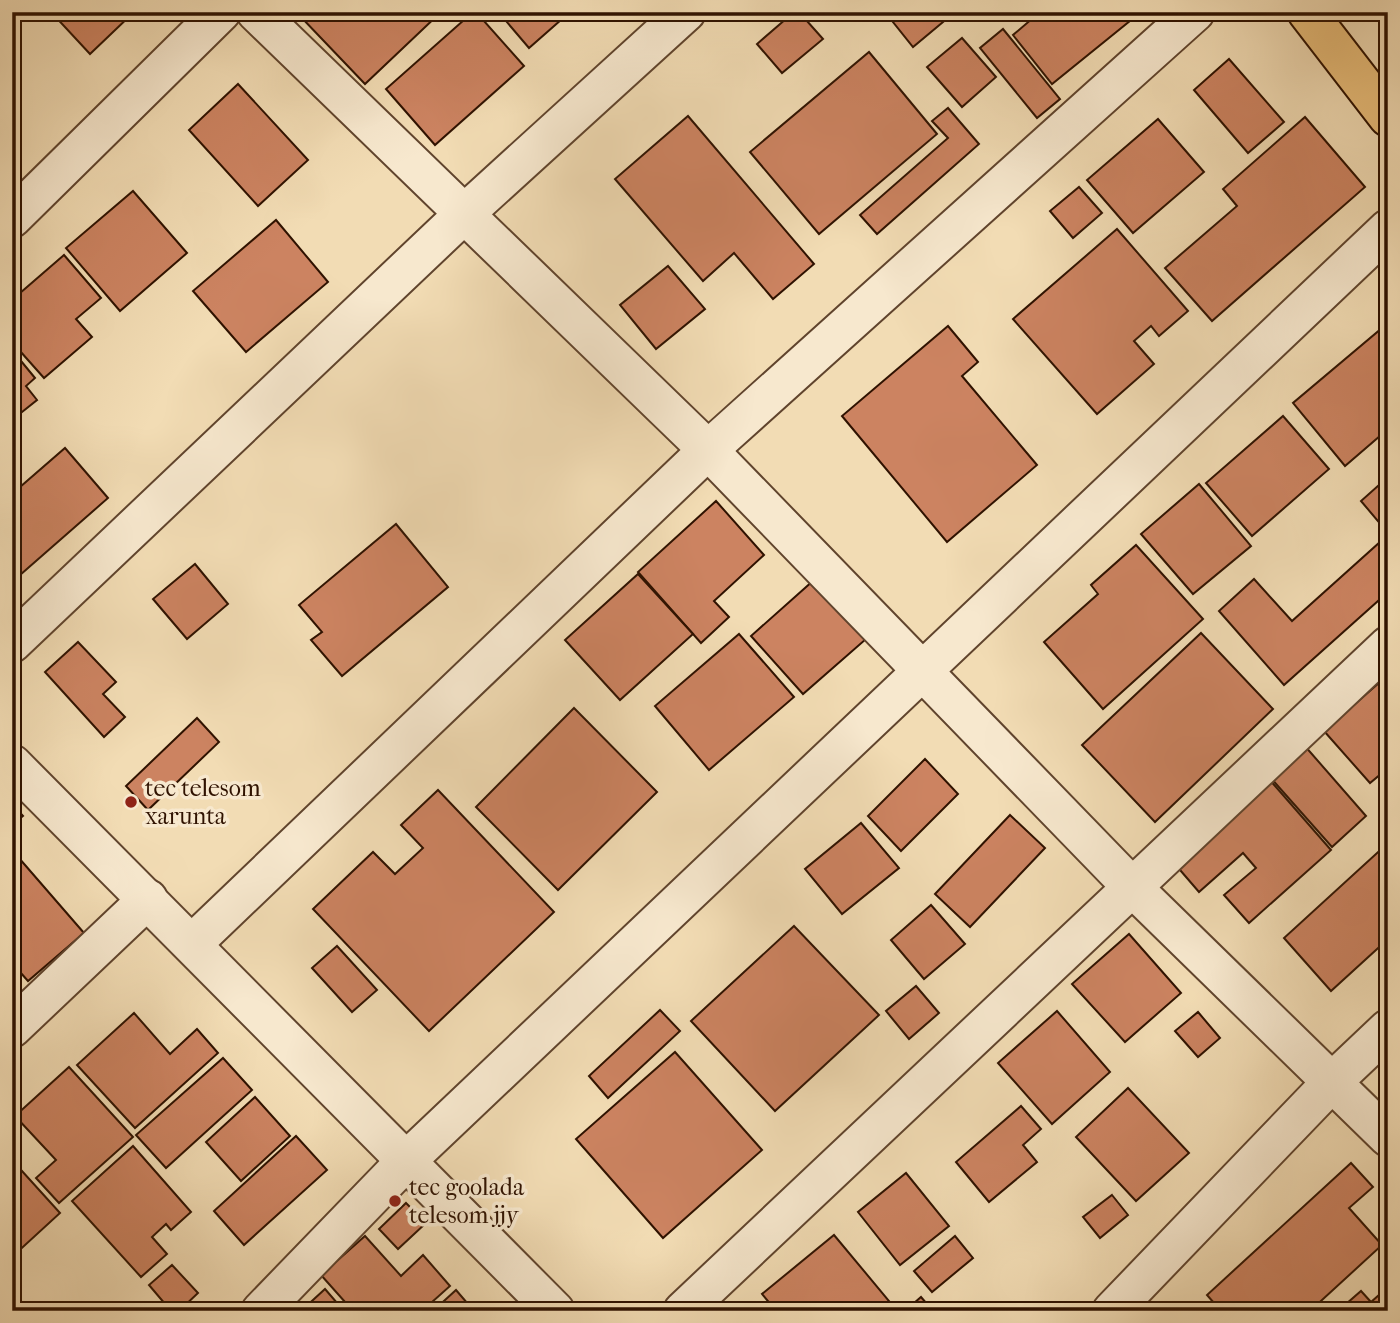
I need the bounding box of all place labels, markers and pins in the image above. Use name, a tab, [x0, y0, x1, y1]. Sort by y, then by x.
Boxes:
place label: tec telesom xarunta	[145, 774, 261, 830]
marker: tec telesom xarunta	[123, 794, 139, 810]
place label: tec goolada telesom jjy	[409, 1173, 525, 1229]
marker: tec goolada telesom jjy	[387, 1193, 403, 1209]

